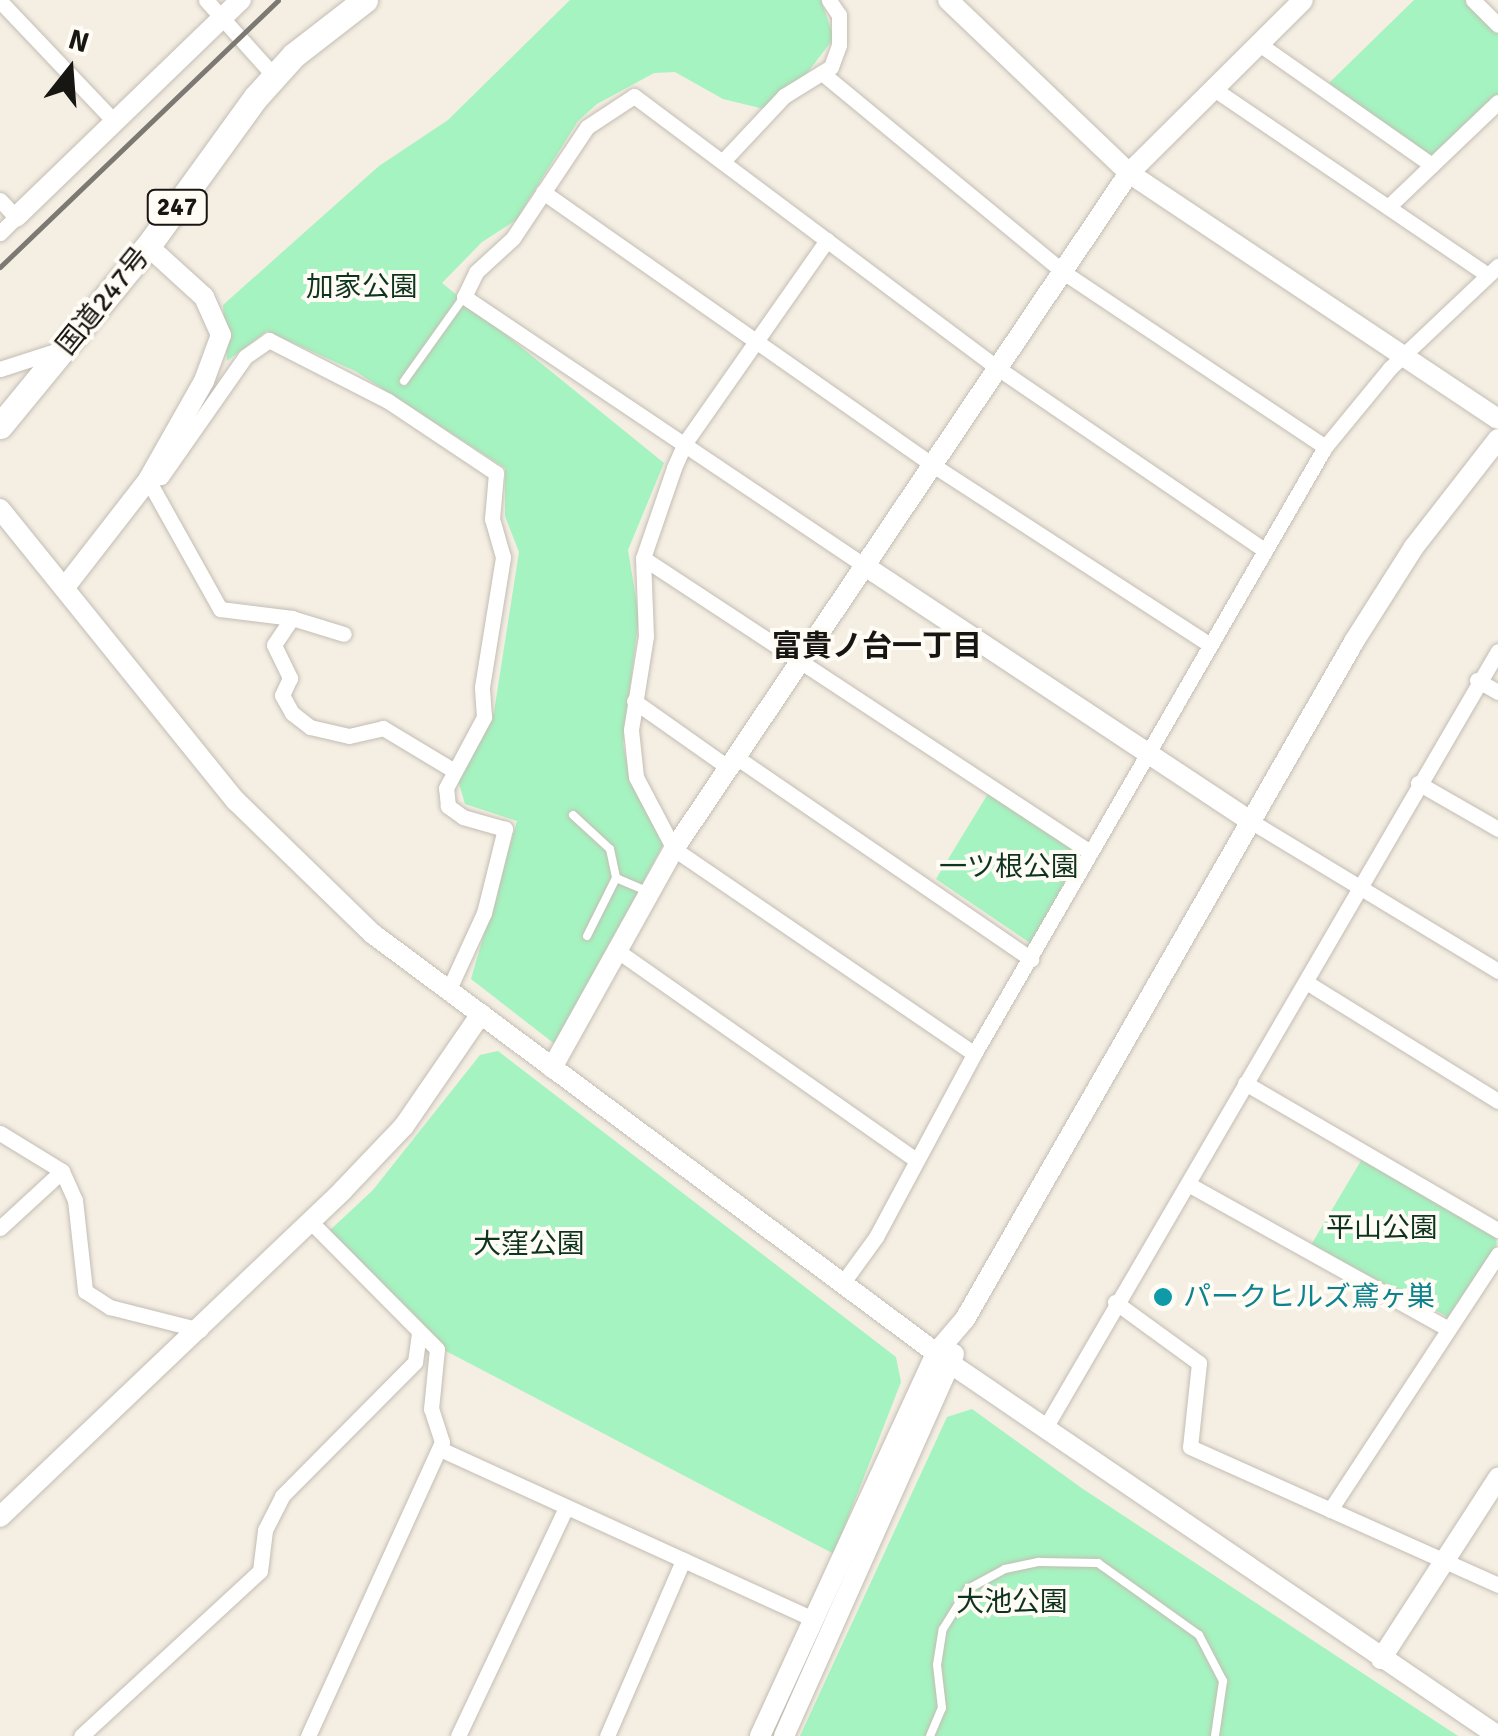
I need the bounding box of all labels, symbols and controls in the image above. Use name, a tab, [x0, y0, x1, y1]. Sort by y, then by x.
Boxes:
north arrow	[20, 20, 120, 120]
text: N	[64, 22, 93, 60]
road number: 247	[144, 187, 210, 227]
street label: 国道247号	[49, 240, 157, 362]
park label: 加家公園	[306, 270, 418, 304]
district label: 富貴ノ台一丁目	[772, 629, 982, 665]
park label: 一ツ根公園	[939, 850, 1079, 884]
park label: 平山公園	[1326, 1211, 1438, 1245]
park label: 大窪公園	[473, 1227, 585, 1261]
place label: パークヒルズ鳶ヶ巣	[1183, 1280, 1435, 1314]
marker: パークヒルズ鳶ヶ巣	[1152, 1286, 1174, 1308]
park label: 大池公園	[956, 1585, 1068, 1619]

